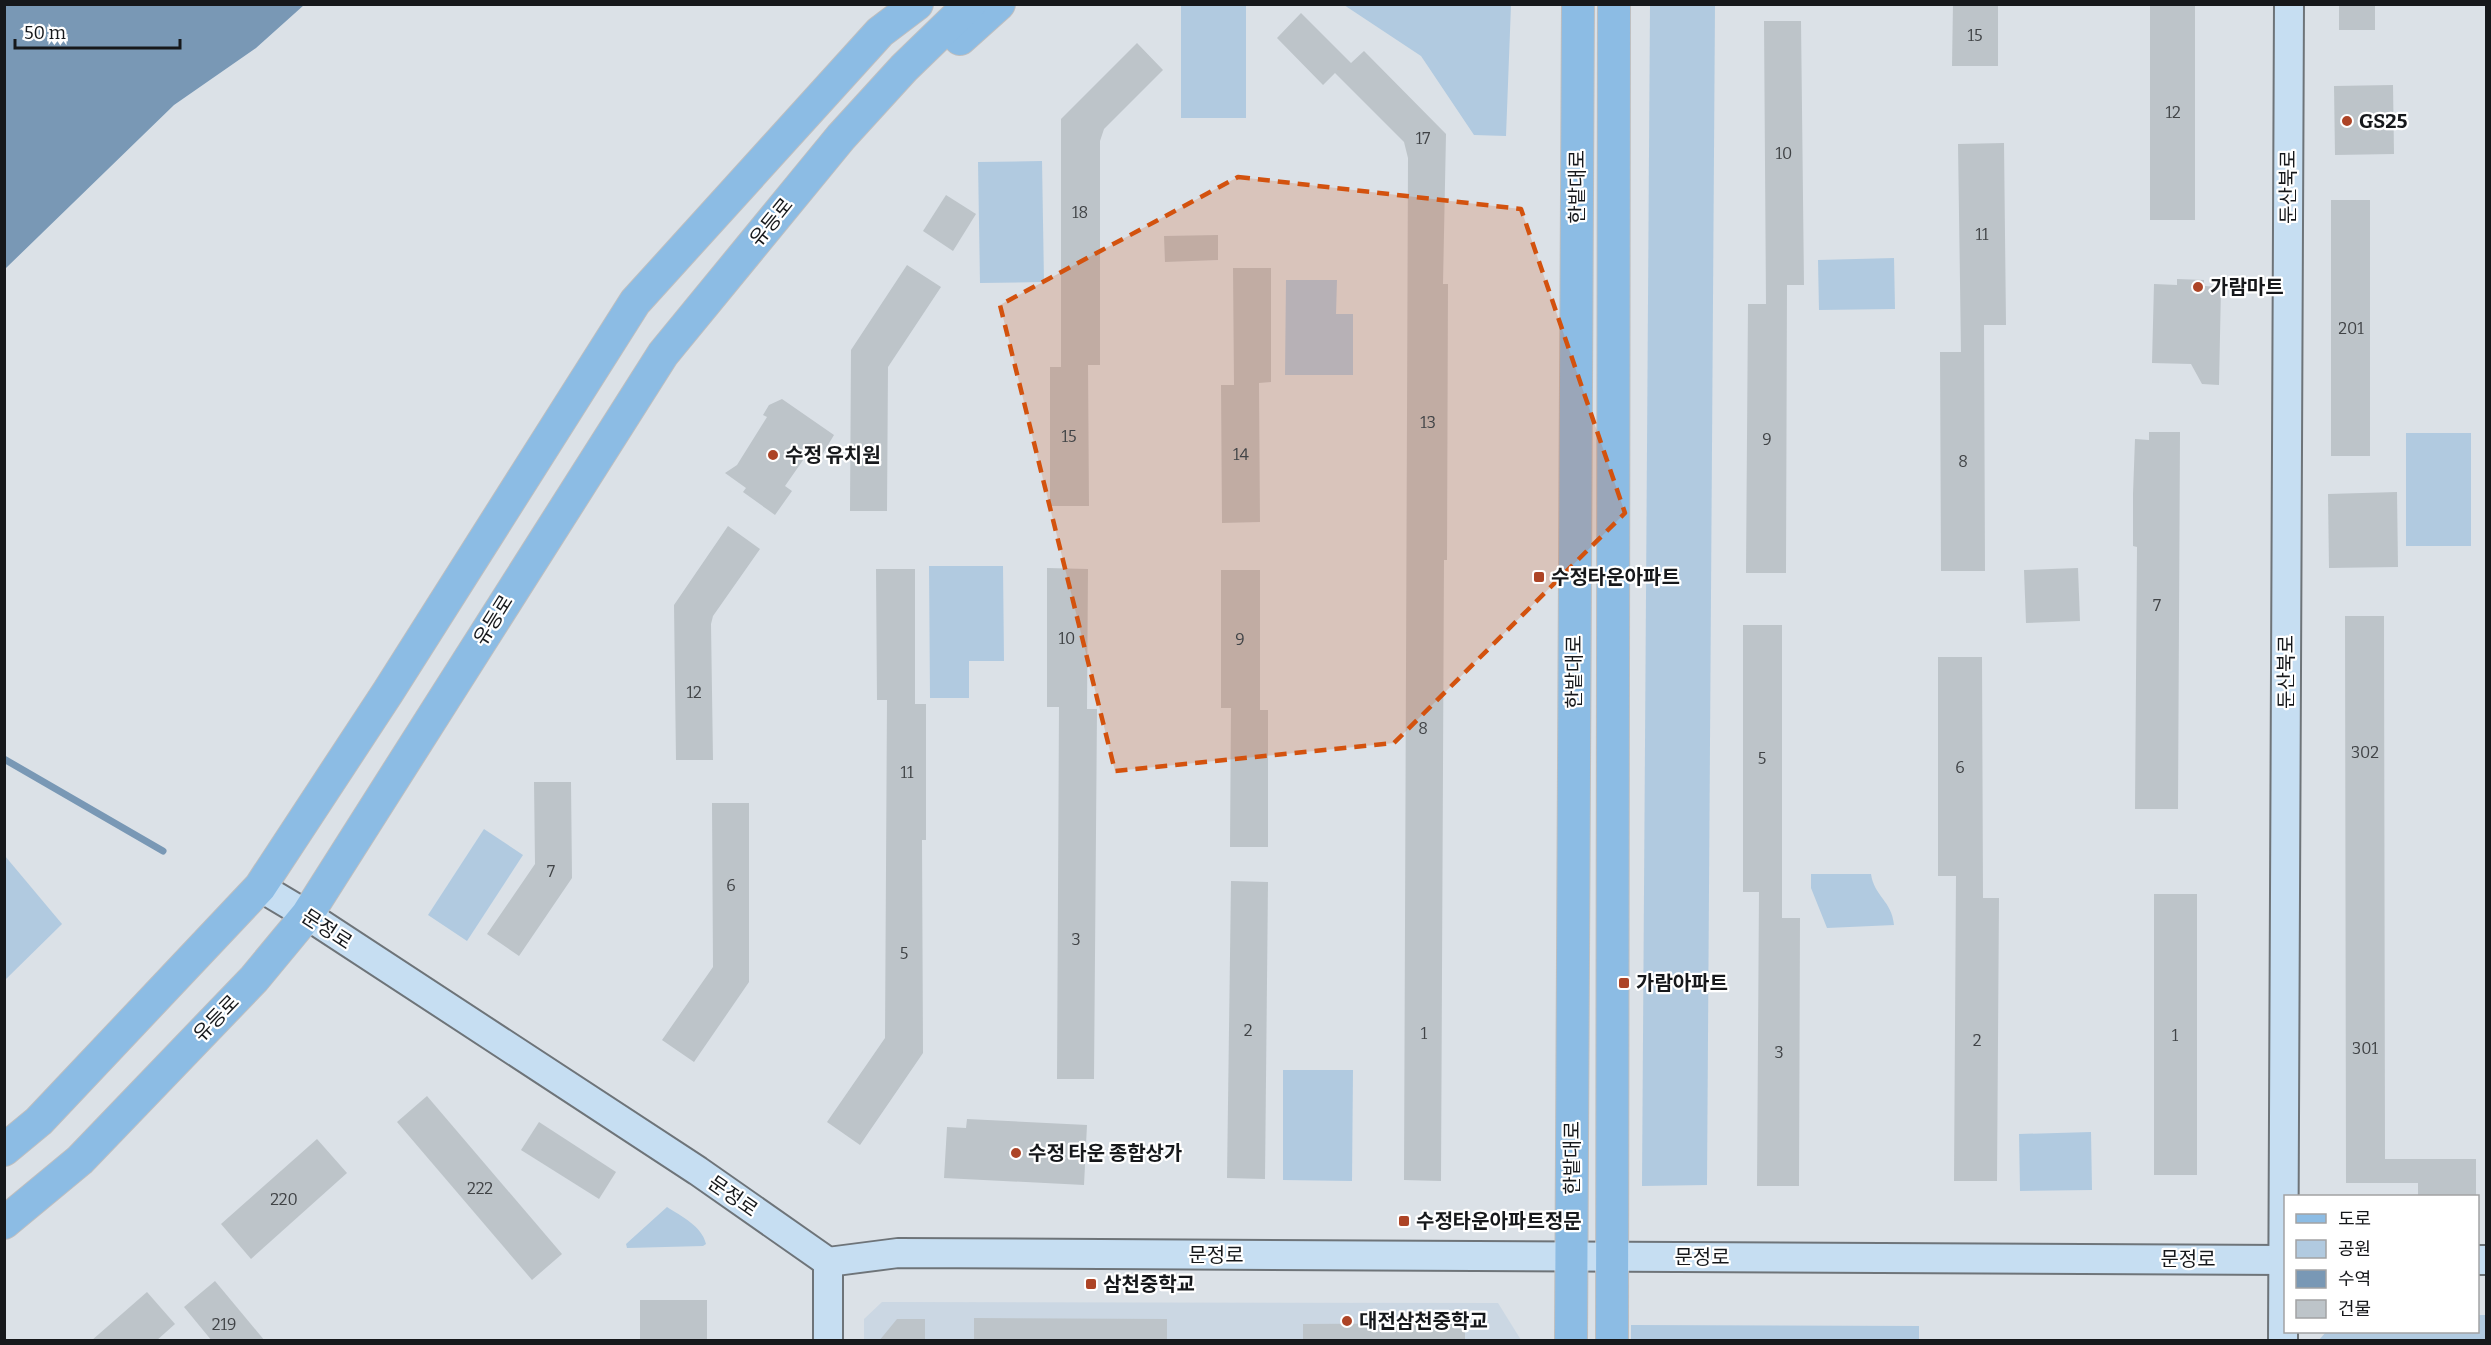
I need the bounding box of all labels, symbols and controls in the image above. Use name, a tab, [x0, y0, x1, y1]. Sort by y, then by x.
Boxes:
scale bar	[15, 12, 180, 50]
text: 50 m	[24, 22, 66, 44]
house number: 15	[1967, 26, 1983, 45]
house number: 12	[2165, 103, 2181, 122]
place label: GS25	[2359, 109, 2408, 133]
marker: GS25	[2340, 114, 2354, 128]
house number: 17	[1416, 129, 1430, 148]
house number: 10	[1776, 144, 1792, 163]
street label: 한밭대로	[1565, 150, 1589, 224]
street label: 둔산북로	[2276, 150, 2300, 224]
street label: 유등로	[744, 193, 798, 251]
house number: 18	[1072, 203, 1088, 222]
house number: 11	[1976, 225, 1989, 244]
place label: 가람마트	[2210, 275, 2284, 299]
marker: 가람마트	[2191, 280, 2205, 294]
house number: 201	[2338, 319, 2364, 338]
house number: 13	[1420, 413, 1436, 432]
house number: 15	[1061, 427, 1077, 446]
house number: 9	[1762, 430, 1772, 449]
place label: 수정 유치원	[785, 443, 881, 467]
house number: 14	[1233, 445, 1250, 464]
marker: 수정 유치원	[766, 448, 780, 462]
house number: 8	[1958, 452, 1968, 471]
place label: 수정타운아파트	[1551, 565, 1680, 589]
marker: 수정타운아파트	[1532, 570, 1546, 584]
street label: 유등로	[468, 590, 518, 650]
house number: 7	[2153, 596, 2161, 615]
house number: 10	[1059, 629, 1075, 648]
house number: 9	[1235, 630, 1245, 649]
street label: 한밭대로	[1562, 635, 1586, 709]
street label: 둔산북로	[2274, 635, 2298, 709]
house number: 12	[686, 683, 702, 702]
house number: 8	[1418, 719, 1428, 738]
house number: 302	[2351, 743, 2379, 762]
house number: 5	[1758, 749, 1766, 768]
house number: 6	[1955, 758, 1965, 777]
house number: 11	[901, 763, 914, 782]
house number: 7	[547, 862, 555, 881]
house number: 6	[726, 876, 736, 895]
street label: 문정로	[297, 904, 357, 954]
house number: 3	[1071, 930, 1081, 949]
house number: 5	[900, 944, 908, 963]
place label: 가람아파트	[1636, 971, 1728, 995]
marker: 가람아파트	[1617, 976, 1631, 990]
street label: 유등로	[188, 990, 244, 1046]
house number: 2	[1244, 1021, 1252, 1040]
house number: 1	[1421, 1024, 1428, 1043]
house number: 1	[2172, 1026, 2179, 1045]
house number: 2	[1973, 1031, 1981, 1050]
house number: 301	[2352, 1039, 2378, 1058]
house number: 3	[1774, 1043, 1784, 1062]
street label: 한밭대로	[1560, 1121, 1584, 1195]
place label: 수정 타운 종합상가	[1028, 1141, 1182, 1165]
marker: 수정 타운 종합상가	[1009, 1146, 1023, 1160]
street label: 문정로	[704, 1170, 762, 1222]
house number: 222	[467, 1179, 493, 1198]
house number: 220	[270, 1190, 298, 1209]
legend	[2284, 1195, 2479, 1333]
text: 도로	[2338, 1208, 2371, 1230]
place label: 수정타운아파트정문	[1416, 1209, 1582, 1233]
marker: 수정타운아파트정문	[1397, 1214, 1411, 1228]
text: 공원	[2338, 1238, 2371, 1260]
street label: 문정로	[1188, 1243, 1244, 1267]
street label: 문정로	[1674, 1245, 1730, 1269]
street label: 문정로	[2160, 1247, 2216, 1271]
text: 수역	[2338, 1268, 2371, 1290]
place label: 삼천중학교	[1103, 1272, 1195, 1296]
marker: 삼천중학교	[1084, 1277, 1098, 1291]
text: 건물	[2338, 1298, 2371, 1320]
place label: 대전삼천중학교	[1359, 1309, 1488, 1333]
marker: 대전삼천중학교	[1340, 1314, 1354, 1328]
house number: 219	[212, 1315, 236, 1334]

